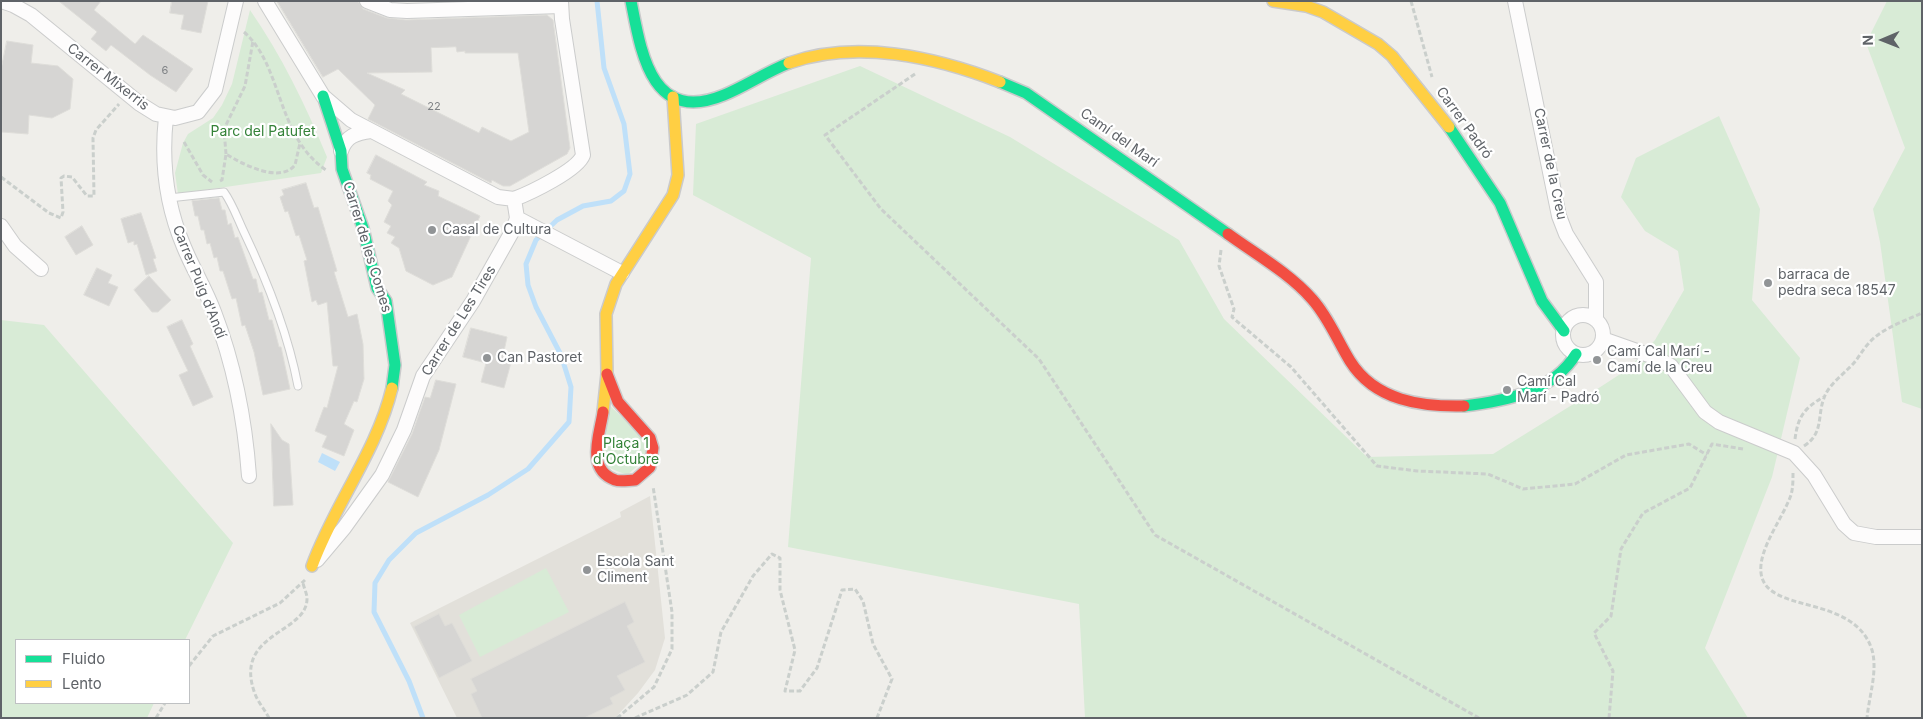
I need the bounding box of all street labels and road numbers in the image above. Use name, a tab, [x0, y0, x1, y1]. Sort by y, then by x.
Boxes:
street label: Carrer Mixerris	[64, 40, 152, 114]
street label: Carrer Padró	[1432, 84, 1496, 162]
street label: Camí del Marí	[1077, 105, 1161, 171]
street label: Carrer de la Creu	[1530, 107, 1570, 221]
street label: Carrer de les Comes	[339, 180, 395, 314]
street label: Carrer Puig d'Andí	[169, 223, 229, 341]
street label: Carrer de Les Tires	[418, 263, 500, 379]

